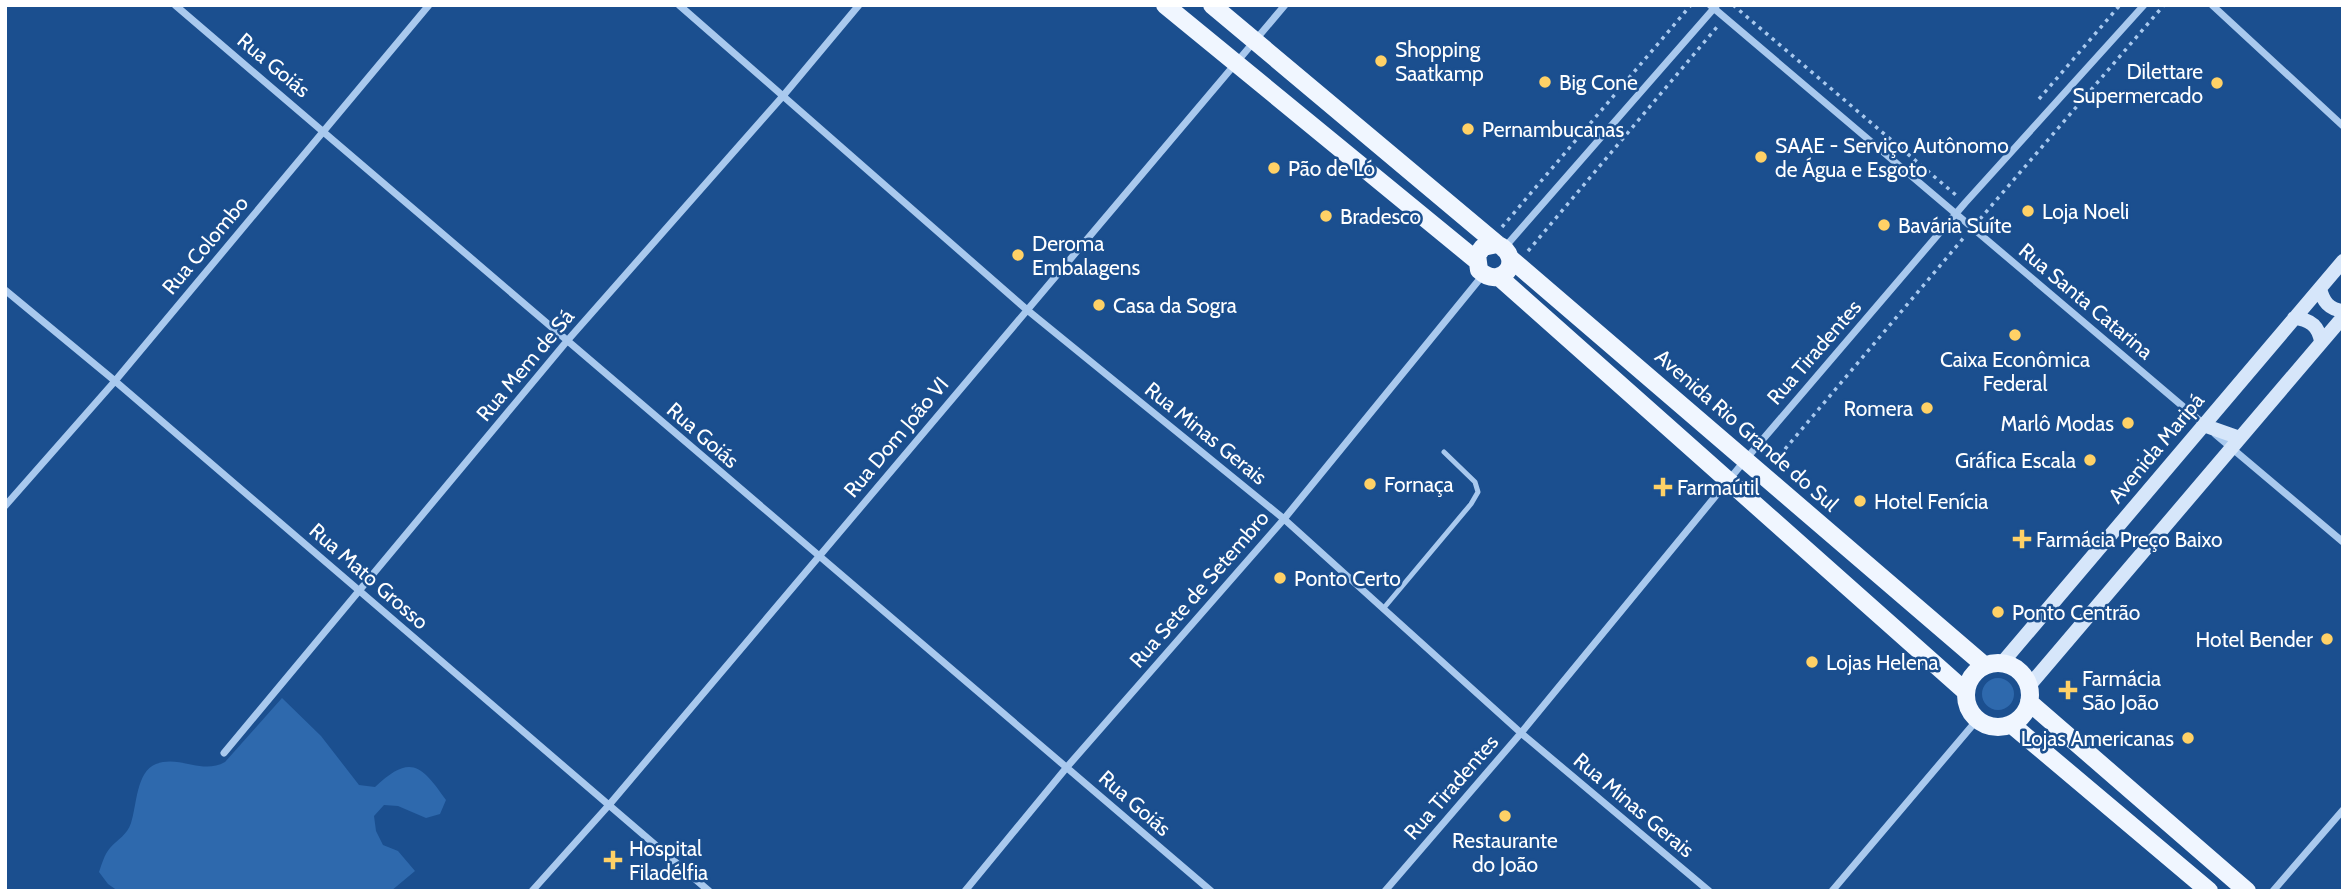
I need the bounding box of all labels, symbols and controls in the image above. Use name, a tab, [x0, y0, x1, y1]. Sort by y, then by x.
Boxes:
street label: Rua Goiás	[233, 27, 316, 103]
place label: Shopping Saatkamp	[1395, 37, 1484, 86]
marker: Shopping Saatkamp	[1373, 53, 1389, 69]
place label: Dilettare Supermercado	[2072, 59, 2203, 108]
place label: Big Cone	[1559, 70, 1638, 95]
marker: Big Cone	[1537, 74, 1553, 90]
marker: Dilettare Supermercado	[2209, 75, 2225, 91]
place label: Pernambucanas	[1482, 117, 1624, 142]
marker: Pernambucanas	[1460, 121, 1476, 137]
place label: SAAE - Serviço Autônomo de Água e Esgoto	[1775, 133, 2009, 182]
marker: SAAE - Serviço Autônomo de Água e Esgoto	[1753, 149, 1769, 165]
place label: Pão de Ló	[1288, 156, 1375, 181]
marker: Pão de Ló	[1266, 160, 1282, 176]
street label: Rua Colombo	[157, 191, 253, 299]
place label: Loja Noeli	[2042, 199, 2129, 225]
marker: Loja Noeli	[2020, 203, 2036, 219]
place label: Bradesco	[1340, 204, 1421, 229]
marker: Bradesco	[1318, 208, 1334, 224]
place label: Bavária Suíte	[1898, 213, 2012, 238]
marker: Bavária Suíte	[1876, 217, 1892, 233]
place label: Deroma Embalagens	[1032, 231, 1141, 280]
street label: Rua Santa Catarina	[2014, 238, 2158, 364]
marker: Deroma Embalagens	[1010, 247, 1026, 263]
place label: Casa da Sogra	[1113, 293, 1237, 318]
street label: Rua Tiradentes	[1762, 294, 1866, 410]
marker: Casa da Sogra	[1091, 297, 1107, 313]
street label: Rua Mem de Sá	[471, 304, 579, 426]
marker: Caixa Econômica Federal	[2007, 327, 2023, 343]
street label: Avenida Rio Grande do Sul	[1650, 344, 1844, 516]
place label: Caixa Econômica Federal	[1940, 347, 2090, 396]
street label: Rua Dom João VI	[838, 372, 954, 502]
street label: Rua Minas Gerais	[1140, 376, 1272, 490]
street label: Avenida Maripá	[2103, 388, 2209, 508]
place label: Romera	[1843, 396, 1913, 421]
street label: Rua Goiás	[662, 397, 744, 473]
marker: Romera	[1919, 400, 1935, 416]
place label: Marlô Modas	[2000, 411, 2114, 436]
marker: Marlô Modas	[2120, 415, 2136, 431]
place label: Gráfica Escala	[1955, 448, 2076, 473]
marker: Gráfica Escala	[2082, 452, 2098, 468]
place label: Fornaça	[1384, 472, 1454, 497]
place label: Farmaútil	[1677, 475, 1760, 500]
marker: Fornaça	[1362, 476, 1378, 492]
marker: Farmaútil	[1655, 479, 1671, 495]
place label: Hotel Fenícia	[1874, 489, 1988, 514]
marker: Hotel Fenícia	[1852, 493, 1868, 509]
street label: Rua Sete de Setembro	[1124, 505, 1274, 673]
street label: Rua Mato Grosso	[305, 518, 433, 634]
place label: Farmácia Preço Baixo	[2036, 527, 2223, 552]
marker: Farmácia Preço Baixo	[2014, 531, 2030, 547]
place label: Ponto Certo	[1294, 566, 1401, 591]
marker: Ponto Certo	[1272, 570, 1288, 586]
place label: Ponto Centrão	[2012, 600, 2140, 625]
marker: Ponto Centrão	[1990, 604, 2006, 620]
place label: Hotel Bender	[2196, 627, 2313, 652]
marker: Hotel Bender	[2319, 631, 2335, 647]
place label: Lojas Helena	[1826, 650, 1939, 676]
marker: Lojas Helena	[1804, 654, 1820, 670]
place label: Farmácia São João	[2082, 666, 2161, 715]
marker: Farmácia São João	[2060, 682, 2076, 698]
place label: Lojas Americanas	[2021, 726, 2174, 752]
street label: Rua Tiradentes	[1399, 729, 1503, 845]
marker: Lojas Americanas	[2180, 730, 2196, 746]
street label: Rua Minas Gerais	[1569, 747, 1699, 863]
street label: Rua Goiás	[1094, 765, 1176, 841]
marker: Restaurante do João	[1497, 808, 1513, 824]
place label: Restaurante do João	[1452, 828, 1558, 877]
place label: Hospital Filadélfia	[629, 836, 708, 885]
marker: Hospital Filadélfia	[603, 850, 623, 870]

